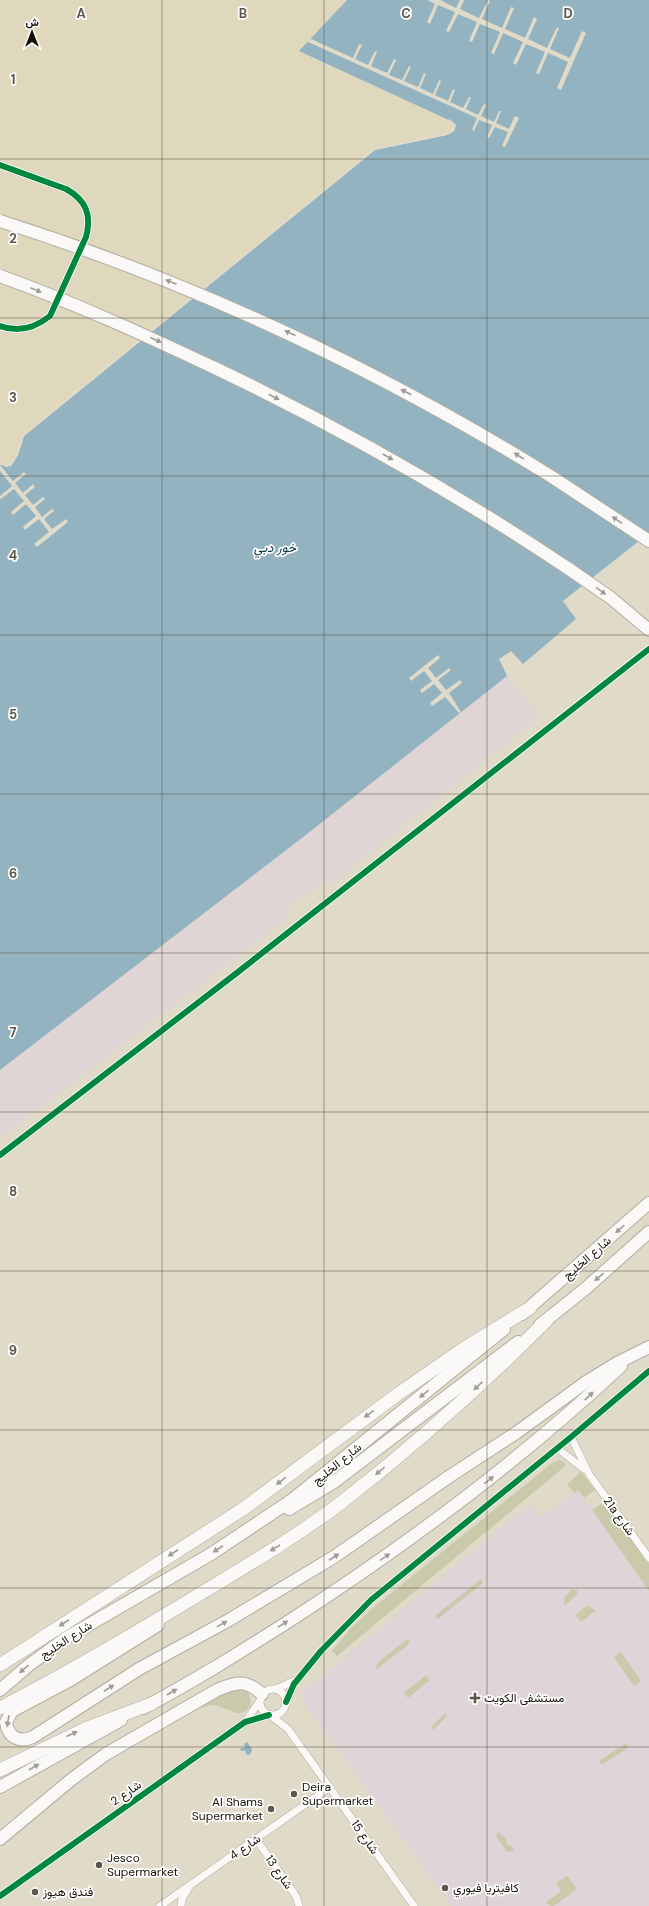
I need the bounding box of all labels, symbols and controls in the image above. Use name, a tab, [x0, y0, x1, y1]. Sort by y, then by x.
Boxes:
text: A	[76, 5, 86, 22]
text: B	[239, 5, 247, 22]
text: C	[401, 5, 411, 22]
text: D	[563, 5, 573, 22]
north arrow	[12, 12, 52, 52]
text: ش	[25, 15, 39, 29]
text: 1	[11, 71, 15, 88]
text: 2	[9, 230, 17, 247]
one-way arrow	[164, 278, 176, 284]
one-way arrow	[31, 287, 42, 293]
one-way arrow	[284, 330, 296, 336]
one-way arrow	[151, 337, 162, 343]
one-way arrow	[400, 388, 412, 395]
text: 3	[9, 389, 17, 406]
one-way arrow	[268, 393, 279, 400]
one-way arrow	[514, 452, 524, 460]
one-way arrow	[382, 454, 394, 461]
one-way arrow	[611, 516, 622, 524]
water label: خور دبي	[254, 539, 297, 558]
text: 4	[9, 547, 17, 564]
one-way arrow	[596, 587, 607, 595]
text: 5	[9, 706, 17, 723]
text: 6	[9, 865, 17, 882]
text: 7	[10, 1024, 17, 1041]
text: 8	[9, 1183, 17, 1200]
one-way arrow	[615, 1224, 625, 1234]
street label: شارع الخليج	[560, 1233, 615, 1284]
one-way arrow	[594, 1272, 604, 1281]
text: 9	[9, 1342, 17, 1359]
one-way arrow	[474, 1381, 483, 1390]
one-way arrow	[418, 1389, 429, 1398]
one-way arrow	[583, 1392, 594, 1401]
one-way arrow	[364, 1410, 375, 1418]
street label: شارع الخليج	[309, 1439, 366, 1490]
one-way arrow	[375, 1467, 386, 1476]
one-way arrow	[484, 1476, 495, 1484]
one-way arrow	[276, 1477, 287, 1485]
street label: 21a شارع	[599, 1493, 639, 1539]
one-way arrow	[270, 1544, 280, 1552]
one-way arrow	[213, 1545, 223, 1553]
one-way arrow	[168, 1550, 179, 1557]
one-way arrow	[329, 1553, 339, 1561]
one-way arrow	[379, 1553, 390, 1561]
street label: شارع الخليج	[37, 1617, 96, 1664]
one-way arrow	[59, 1619, 69, 1627]
one-way arrow	[216, 1620, 228, 1627]
one-way arrow	[278, 1621, 289, 1628]
one-way arrow	[19, 1664, 30, 1673]
one-way arrow	[104, 1684, 114, 1692]
one-way arrow	[166, 1688, 178, 1695]
place label: مستشفى الكويت	[484, 1690, 565, 1706]
marker: مستشفى الكويت	[469, 1692, 481, 1704]
one-way arrow	[5, 1715, 11, 1727]
one-way arrow	[67, 1731, 78, 1737]
one-way arrow	[28, 1764, 39, 1771]
street label: شارع 2	[107, 1777, 145, 1810]
place label: Deira Supermarket	[302, 1779, 373, 1809]
marker: Deira Supermarket	[289, 1789, 299, 1799]
place label: Al Shams Supermarket	[192, 1794, 263, 1824]
marker: Al Shams Supermarket	[266, 1804, 276, 1814]
street label: شارع 15	[347, 1817, 383, 1858]
street label: شارع 4	[226, 1831, 264, 1864]
place label: Jesco Supermarket	[107, 1850, 178, 1880]
street label: شارع 13	[261, 1852, 297, 1893]
marker: Jesco Supermarket	[94, 1860, 104, 1870]
place label: كافيتريا فيوري	[453, 1880, 519, 1898]
marker: كافيتريا فيوري	[440, 1883, 450, 1893]
place label: فندق هيوز	[42, 1884, 93, 1900]
marker: فندق هيوز	[30, 1887, 40, 1897]

